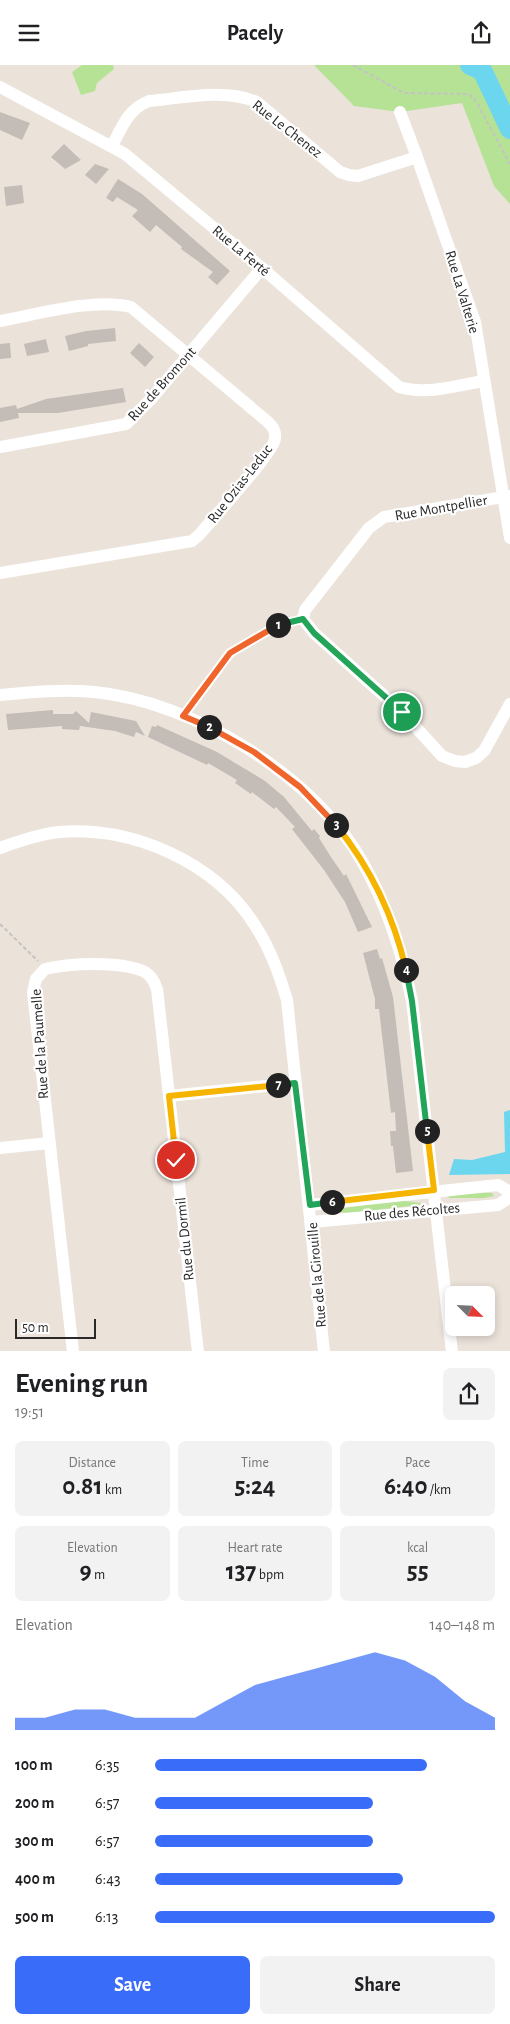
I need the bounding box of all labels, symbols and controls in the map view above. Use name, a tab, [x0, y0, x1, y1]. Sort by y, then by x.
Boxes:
icon: menu	[15, 19, 43, 47]
icon: share	[467, 19, 495, 47]
text: Pacely	[227, 22, 283, 44]
street label: Rue Le Chenez	[249, 97, 325, 161]
street label: Rue La Ferté	[209, 223, 273, 279]
street label: Rue La Valterie	[442, 249, 482, 335]
street label: Rue de Bromont	[125, 344, 199, 424]
street label: Rue Ozias-Leduc	[205, 442, 275, 526]
street label: Rue Montpellier	[394, 492, 489, 524]
pin: 1	[266, 613, 290, 637]
text: 1	[276, 618, 281, 632]
pin	[381, 691, 423, 733]
icon: arrive	[388, 698, 416, 726]
pin: 2	[196, 715, 222, 739]
text: 2	[206, 720, 213, 734]
pin: 3	[324, 813, 348, 837]
text: 3	[333, 818, 340, 832]
pin: 4	[394, 957, 418, 983]
text: 4	[403, 963, 410, 977]
street label: Rue de la Paumelle	[29, 988, 51, 1100]
pin: 7	[266, 1073, 290, 1097]
text: 7	[275, 1078, 282, 1092]
pin: 5	[414, 1119, 440, 1143]
text: 5	[424, 1124, 431, 1138]
pin	[155, 1139, 197, 1181]
icon: check	[162, 1146, 190, 1174]
pin: 6	[320, 1189, 344, 1215]
text: 6	[329, 1195, 336, 1209]
street label: Rue du Dormil	[173, 1196, 197, 1282]
street label: Rue des Récoltes	[363, 1200, 461, 1224]
street label: Rue de la Girouille	[305, 1222, 329, 1328]
north arrow	[445, 1286, 495, 1336]
map controls	[445, 1286, 495, 1336]
scale bar	[15, 1317, 96, 1340]
text: 50 m	[22, 1321, 49, 1335]
button: share	[443, 1368, 495, 1420]
text: Evening run	[15, 1370, 148, 1398]
text: 19:51	[15, 1404, 44, 1420]
text: Distance	[69, 1456, 116, 1470]
text: Time	[241, 1456, 269, 1470]
text: Pace	[405, 1456, 430, 1470]
text: 0.81	[62, 1474, 102, 1499]
text: 5:24	[235, 1474, 275, 1499]
text: 6:40	[384, 1474, 427, 1499]
text: km	[102, 1483, 122, 1497]
text: /km	[427, 1483, 451, 1497]
text: Elevation	[67, 1541, 118, 1555]
text: Heart rate	[228, 1541, 282, 1555]
text: kcal	[407, 1541, 428, 1555]
text: 9	[80, 1559, 92, 1584]
text: 137	[226, 1559, 256, 1584]
text: 55	[407, 1559, 428, 1584]
text: m	[92, 1568, 105, 1582]
text: bpm	[256, 1568, 284, 1582]
text: Elevation	[15, 1617, 73, 1633]
text: 140–148 m	[430, 1617, 495, 1633]
text: 100 m	[15, 1757, 53, 1773]
text: 6:35	[95, 1757, 119, 1773]
text: 200 m	[15, 1795, 55, 1811]
text: 6:57	[95, 1795, 120, 1811]
text: 300 m	[15, 1833, 54, 1849]
text: 6:57	[95, 1833, 120, 1849]
text: 400 m	[15, 1871, 55, 1887]
text: 6:43	[95, 1871, 120, 1887]
text: 500 m	[15, 1909, 54, 1925]
text: 6:13	[95, 1909, 118, 1925]
button: Save	[15, 1956, 250, 2014]
button: Share	[260, 1956, 495, 2014]

